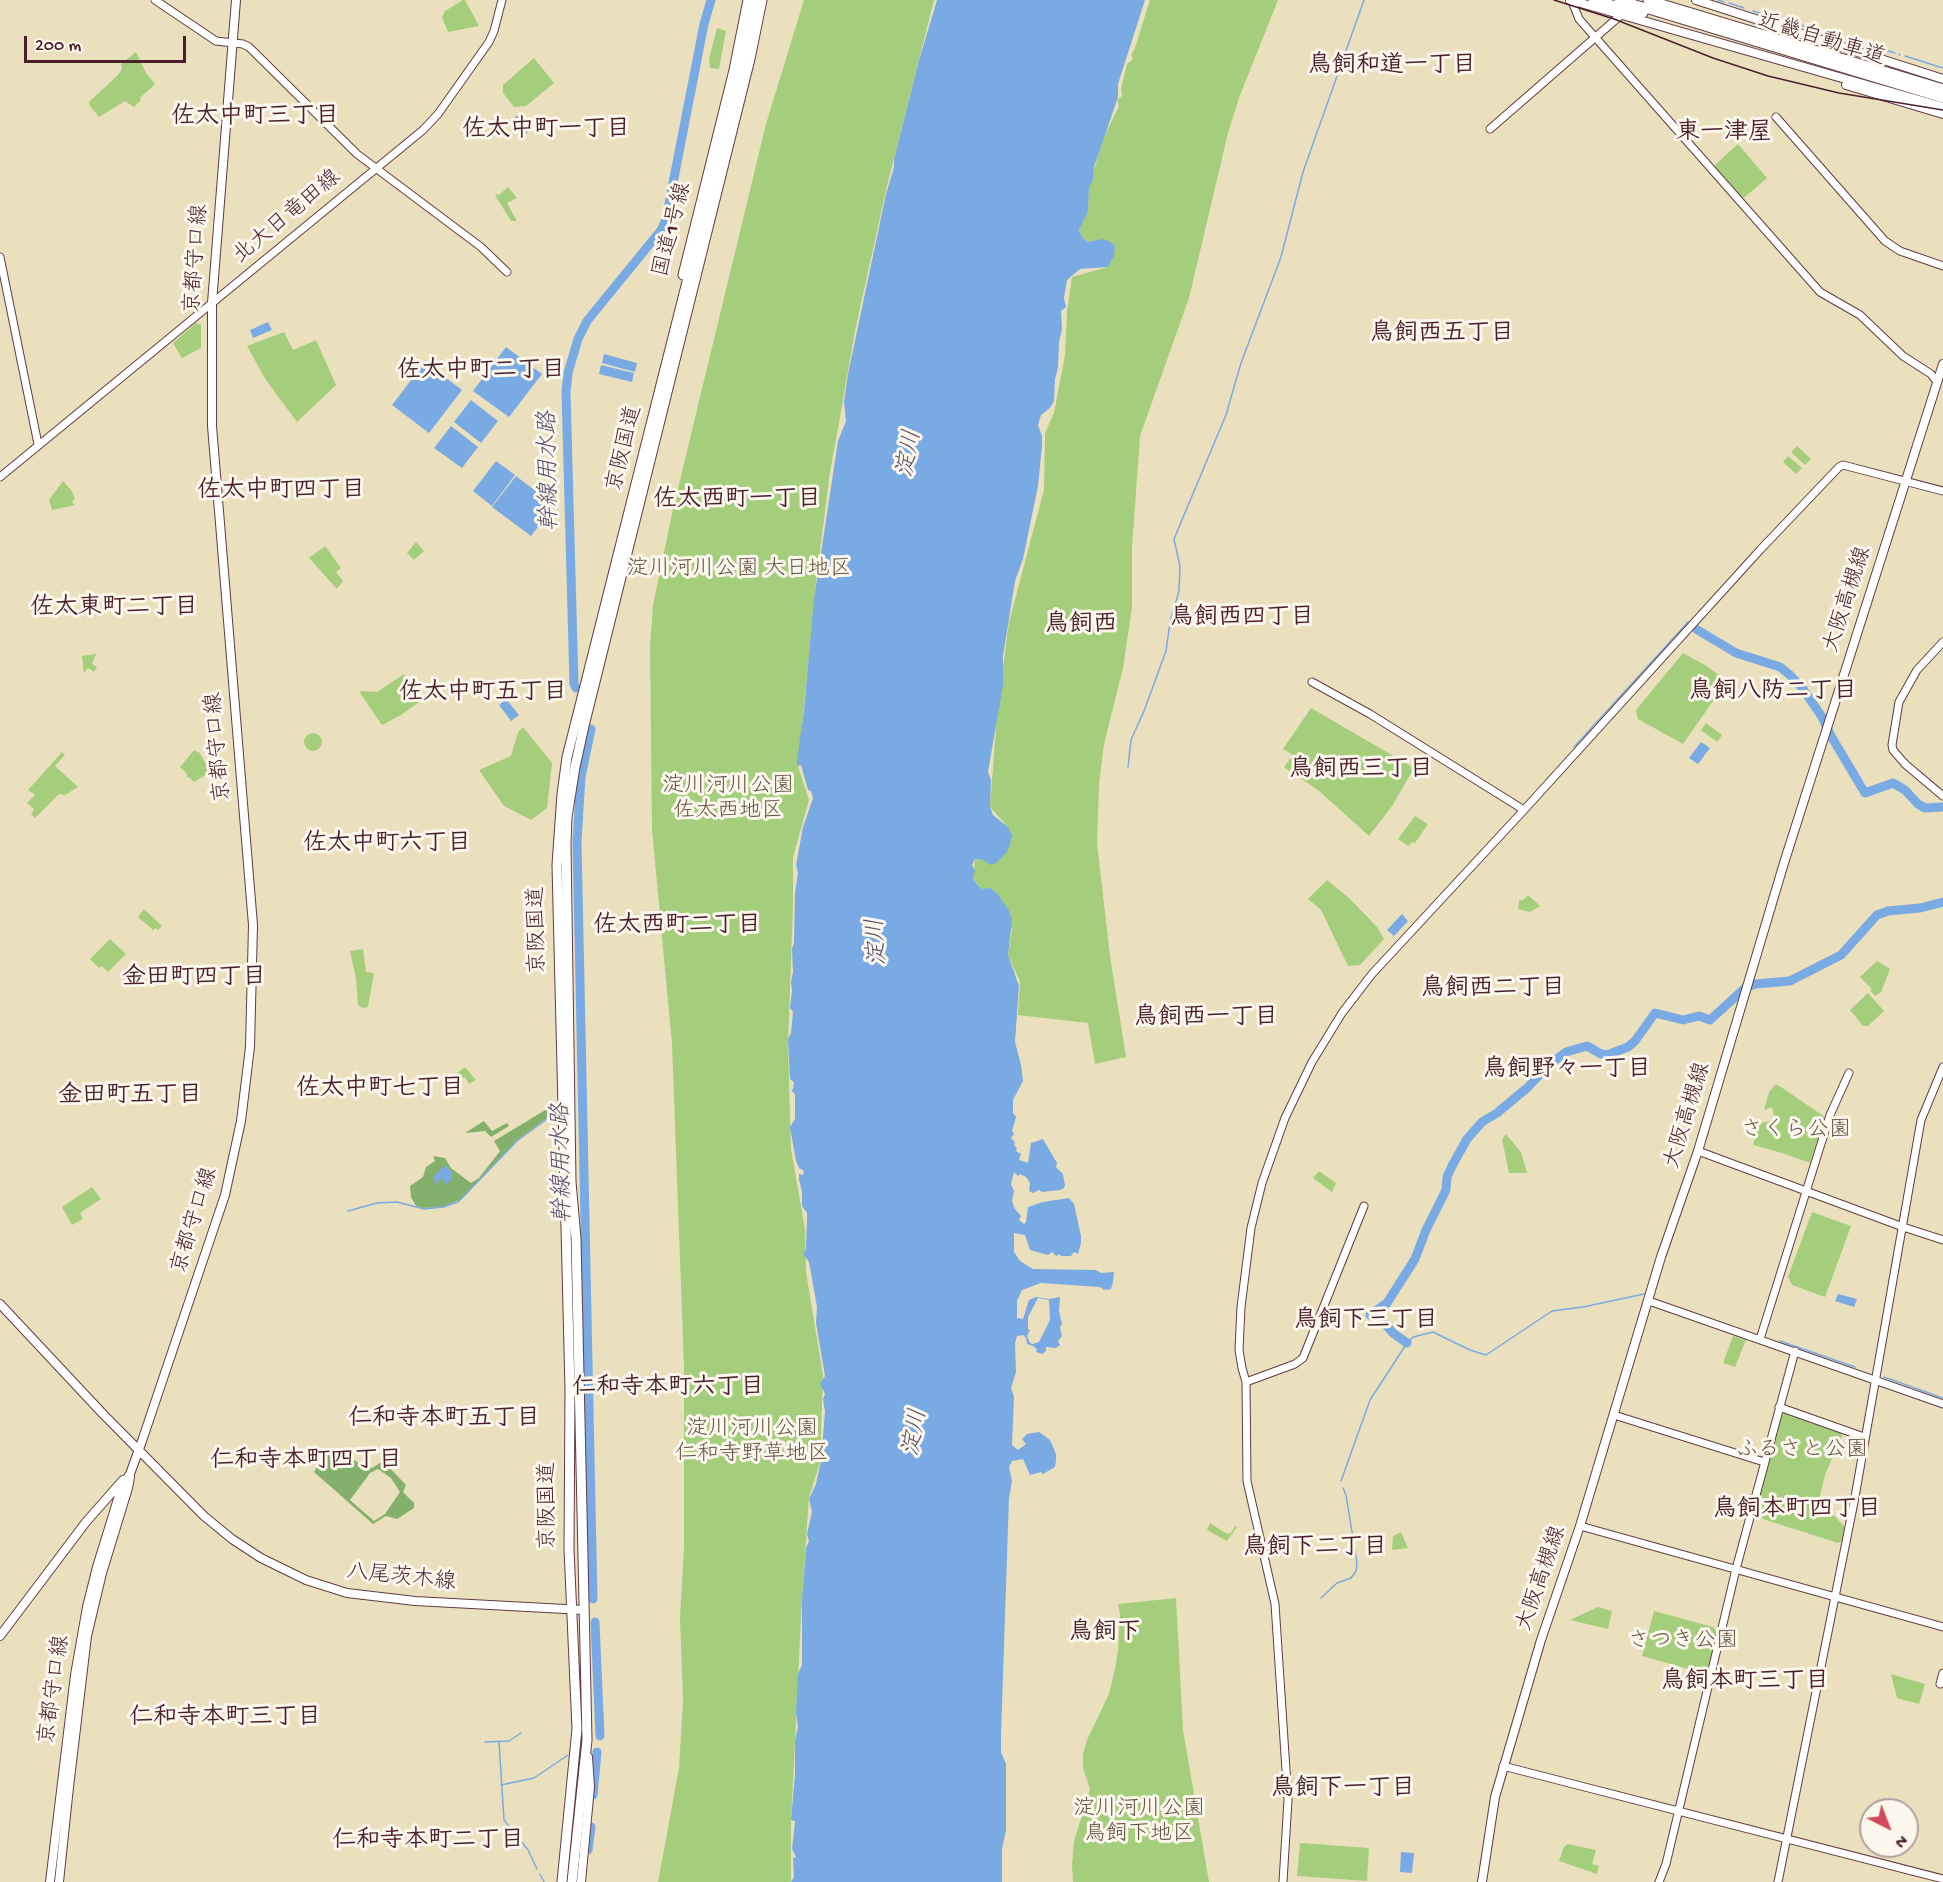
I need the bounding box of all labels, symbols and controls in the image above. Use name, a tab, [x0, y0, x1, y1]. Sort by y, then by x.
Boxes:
street label: 近畿自動車道	[1754, 9, 1888, 73]
scale bar	[27, 24, 189, 62]
text: 200 m	[35, 36, 81, 57]
district label: 鳥飼和道一丁目	[1308, 53, 1476, 81]
district label: 佐太中町三丁目	[171, 104, 339, 132]
district label: 佐太中町一丁目	[462, 117, 630, 145]
district label: 東一津屋	[1676, 120, 1772, 148]
street label: 北大日竜田線	[229, 165, 347, 271]
street label: 国道1号線	[649, 180, 699, 280]
street label: 京都守口線	[181, 203, 215, 315]
district label: 鳥飼西五丁目	[1370, 321, 1514, 349]
district label: 佐太中町二丁目	[397, 358, 565, 386]
street label: 京阪国道	[603, 403, 649, 495]
water label: 幹線用水路	[536, 411, 566, 531]
water label: 淀川	[893, 428, 929, 480]
district label: 佐太中町四丁目	[197, 478, 365, 506]
district label: 佐太西町一丁目	[653, 487, 821, 515]
street label: 大阪高槻線	[1819, 544, 1879, 656]
park label: 淀川河川公園 大日地区	[626, 558, 852, 584]
district label: 佐太東町二丁目	[30, 595, 198, 623]
district label: 鳥飼西四丁目	[1170, 605, 1314, 633]
district label: 鳥飼西	[1045, 612, 1117, 640]
district label: 鳥飼八防二丁目	[1689, 679, 1857, 707]
district label: 佐太中町五丁目	[399, 680, 567, 708]
street label: 京都守口線	[202, 691, 238, 803]
district label: 鳥飼西三丁目	[1289, 757, 1433, 785]
park label: 淀川河川公園 佐太西地区	[662, 775, 794, 826]
district label: 佐太中町六丁目	[303, 831, 471, 859]
street label: 京阪国道	[525, 886, 553, 974]
district label: 佐太西町二丁目	[593, 913, 761, 941]
water label: 淀川	[863, 917, 895, 967]
district label: 金田町四丁目	[122, 965, 266, 993]
district label: 鳥飼西二丁目	[1421, 976, 1565, 1004]
district label: 鳥飼西一丁目	[1134, 1005, 1278, 1033]
district label: 鳥飼野々一丁目	[1483, 1057, 1651, 1085]
street label: 大阪高槻線	[1660, 1060, 1718, 1172]
district label: 佐太中町七丁目	[296, 1076, 464, 1104]
district label: 金田町五丁目	[58, 1083, 202, 1111]
water label: 幹線用水路	[549, 1103, 579, 1223]
park label: さくら公園	[1741, 1119, 1851, 1145]
street label: 京都守口線	[167, 1165, 225, 1277]
district label: 鳥飼下三丁目	[1294, 1308, 1438, 1336]
district label: 仁和寺本町六丁目	[572, 1375, 764, 1403]
district label: 仁和寺本町五丁目	[348, 1406, 540, 1434]
water label: 淀川	[899, 1407, 935, 1459]
park label: 淀川河川公園 仁和寺野草地区	[675, 1418, 829, 1470]
park label: ふるさと公園	[1736, 1439, 1868, 1465]
district label: 仁和寺本町四丁目	[210, 1448, 402, 1476]
street label: 京阪国道	[537, 1462, 563, 1550]
district label: 鳥飼本町四丁目	[1713, 1497, 1881, 1525]
street label: 大阪高槻線	[1513, 1523, 1573, 1635]
district label: 鳥飼下二丁目	[1243, 1535, 1387, 1563]
street label: 八尾茨木線	[345, 1560, 457, 1598]
district label: 鳥飼下	[1069, 1620, 1141, 1648]
park label: さつき公園	[1628, 1630, 1738, 1656]
street label: 京都守口線	[35, 1634, 77, 1746]
district label: 鳥飼本町三丁目	[1661, 1669, 1829, 1697]
district label: 仁和寺本町三丁目	[129, 1705, 321, 1733]
district label: 鳥飼下一丁目	[1271, 1776, 1415, 1804]
park label: 淀川河川公園 鳥飼下地区	[1073, 1798, 1205, 1850]
north arrow	[1859, 1798, 1919, 1858]
district label: 仁和寺本町二丁目	[332, 1828, 524, 1856]
text: N	[1890, 1830, 1910, 1851]

